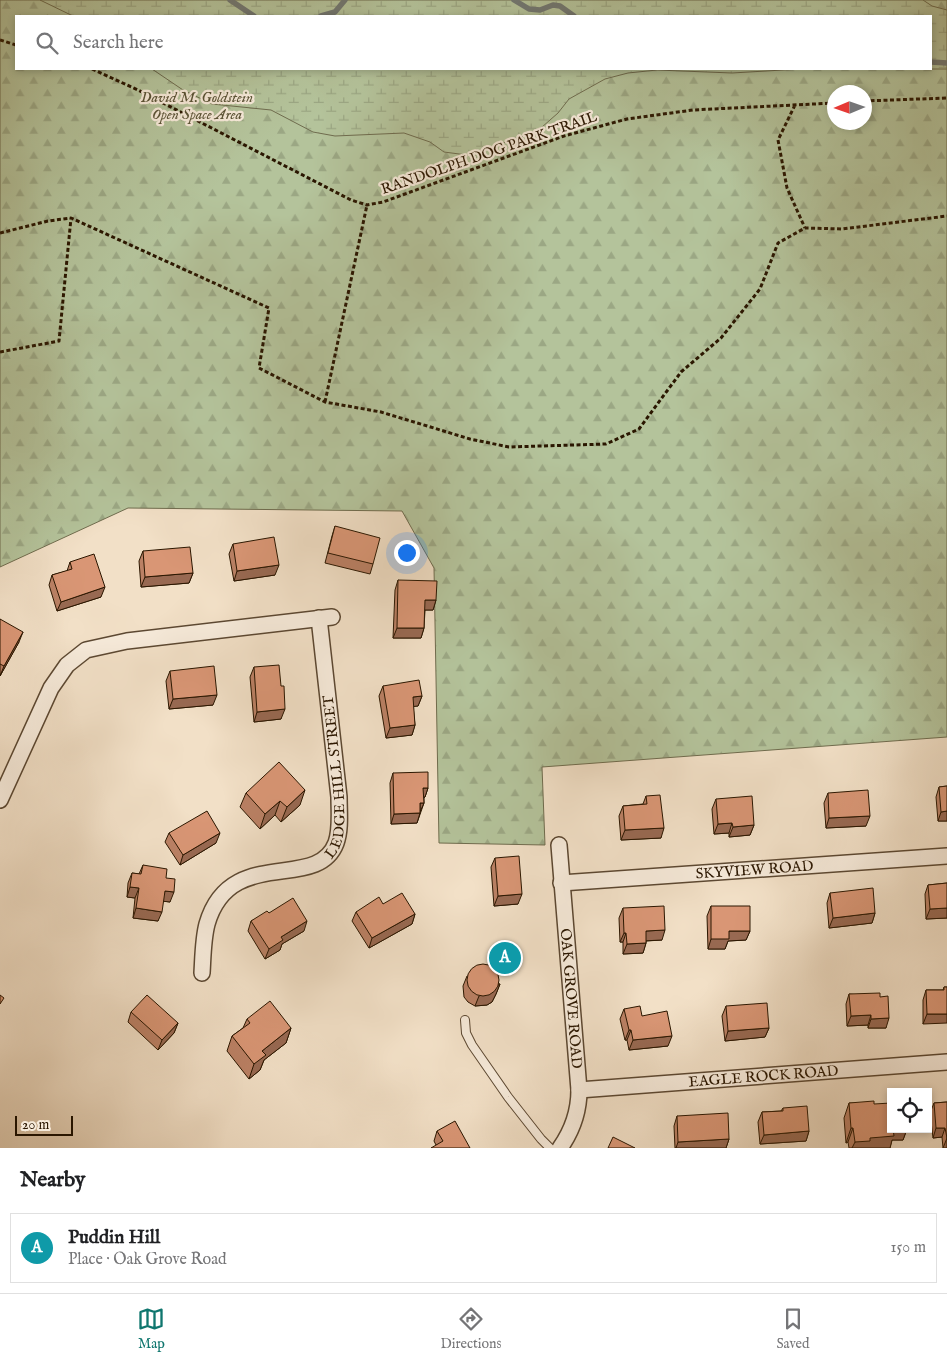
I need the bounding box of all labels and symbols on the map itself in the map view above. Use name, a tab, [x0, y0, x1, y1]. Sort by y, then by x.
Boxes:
north arrow	[827, 85, 872, 130]
park label: David M. Goldstein Open Space Area	[141, 88, 253, 124]
street label: RANDOLPH DOG PARK TRAIL	[378, 107, 600, 199]
your location	[394, 540, 420, 566]
street label: LEDGE HILL STREET	[318, 694, 349, 862]
street label: SKYVIEW ROAD	[695, 856, 814, 883]
street label: OAK GROVE ROAD	[556, 928, 587, 1069]
pin: A	[489, 939, 521, 977]
street label: EAGLE ROCK ROAD	[688, 1061, 839, 1091]
scale bar	[15, 1113, 72, 1136]

